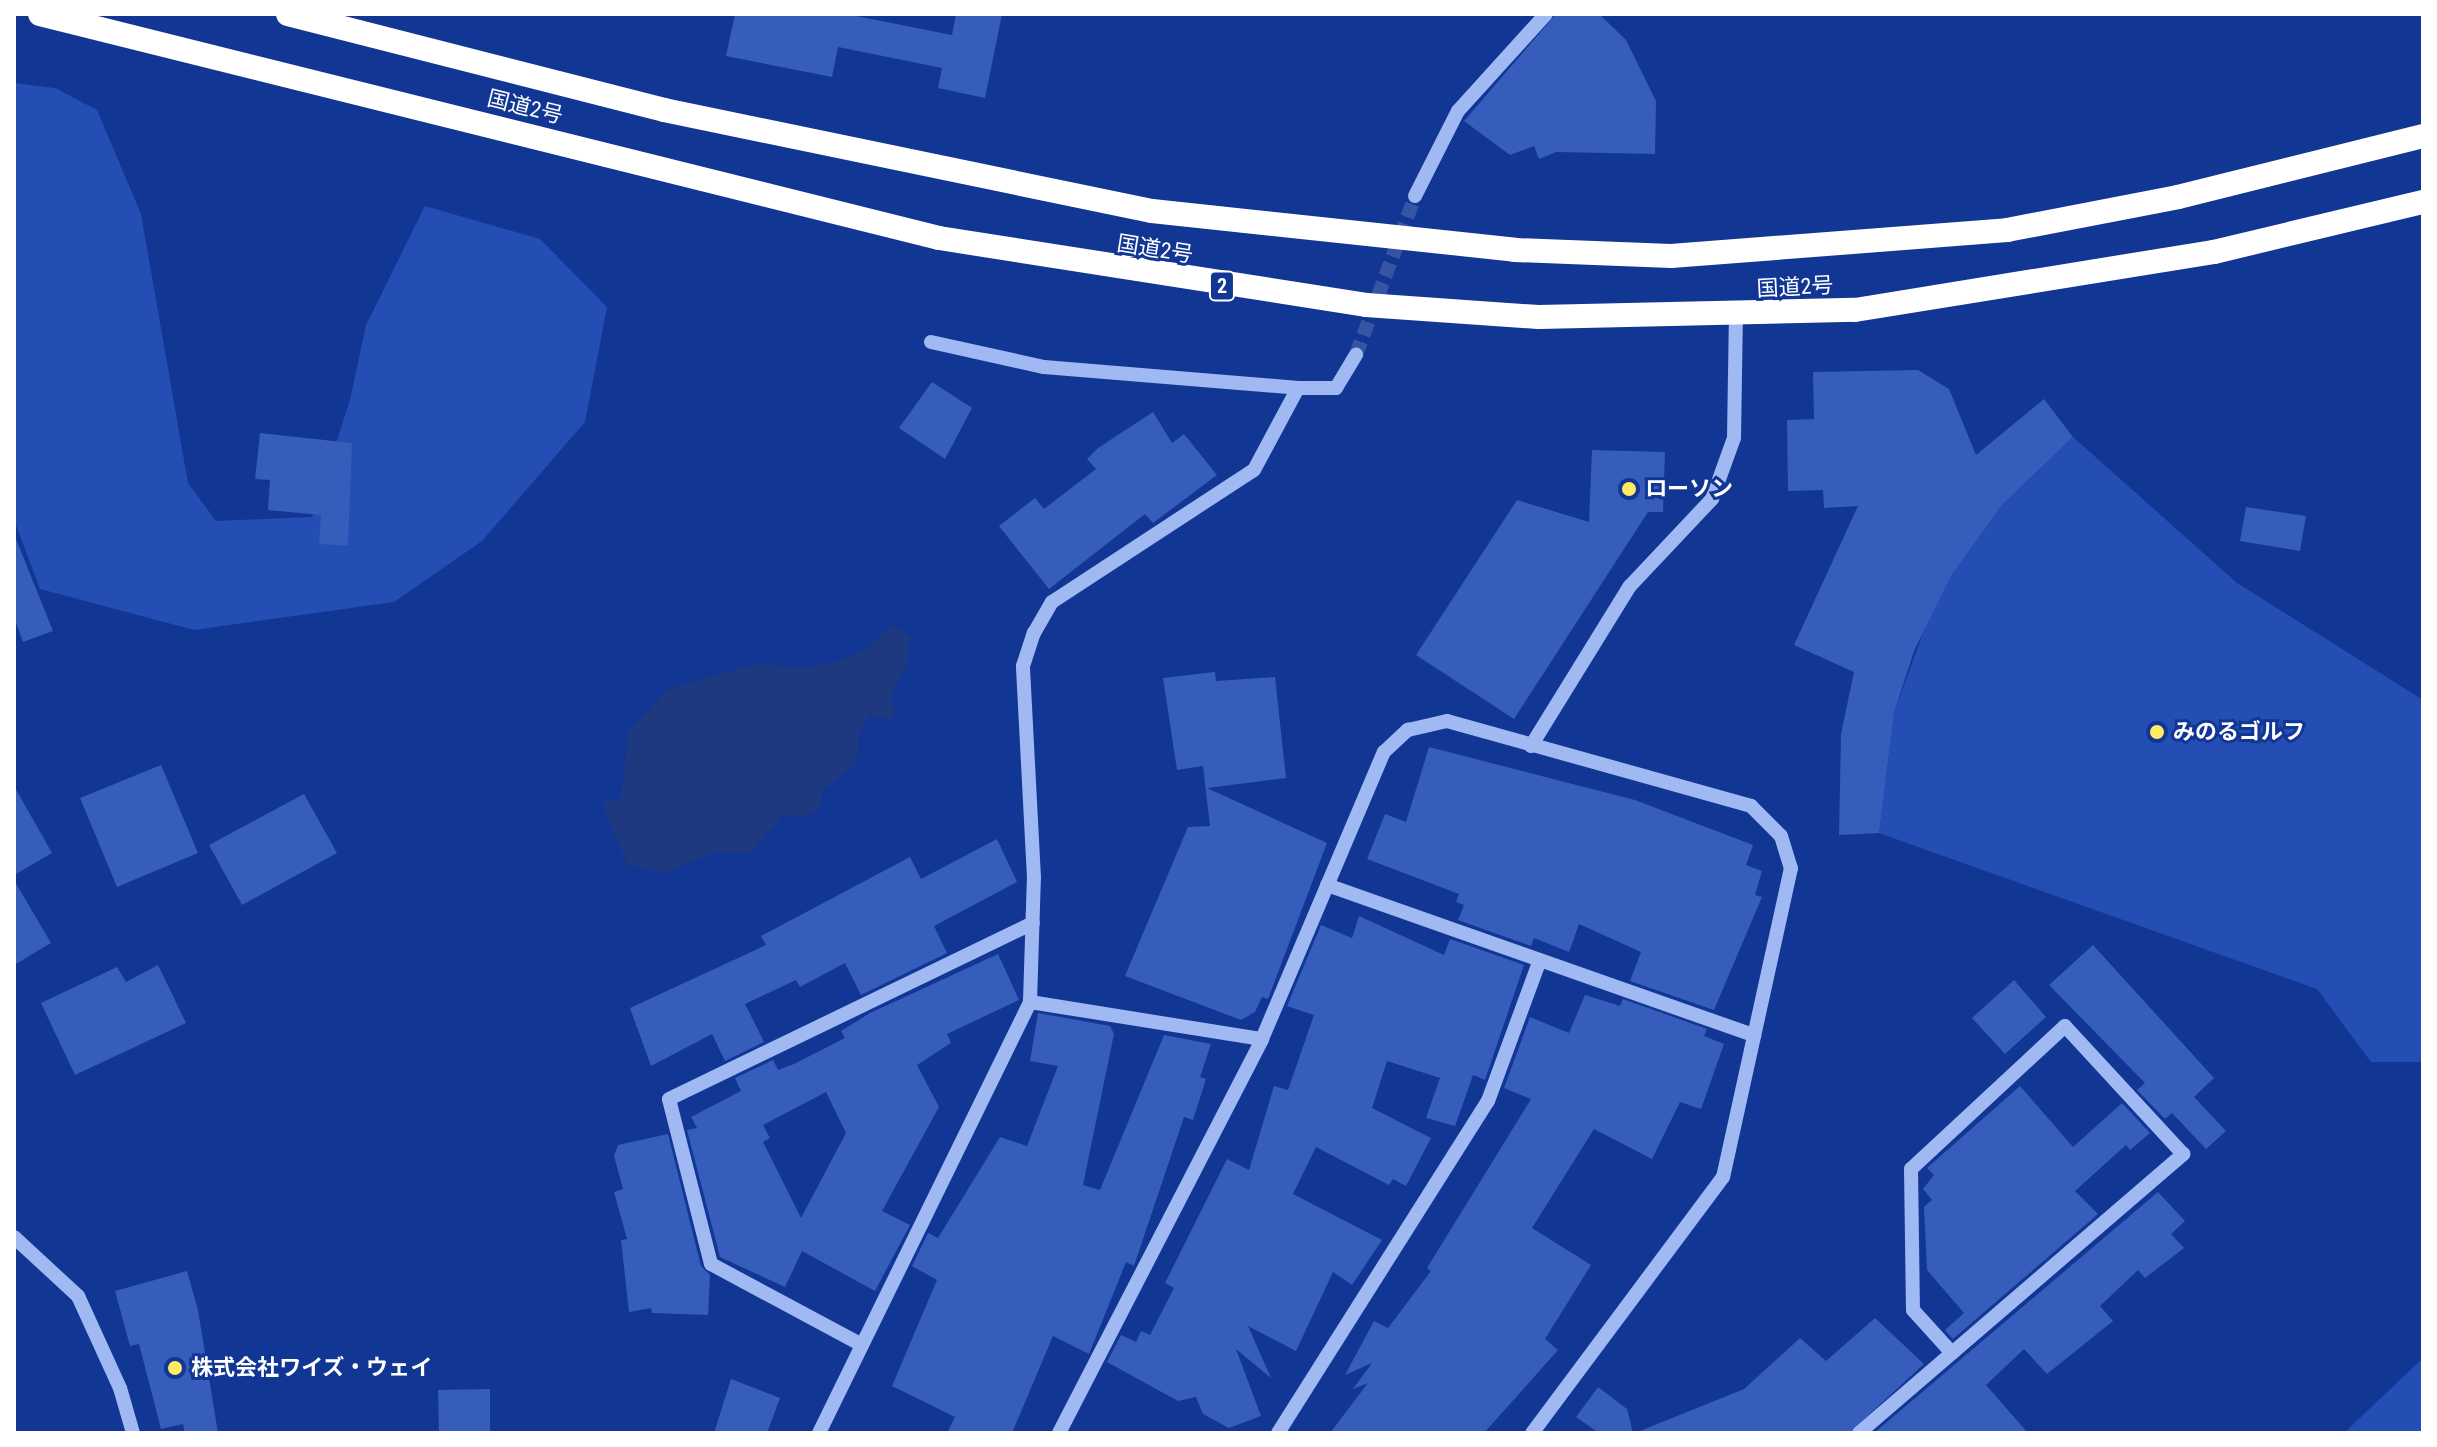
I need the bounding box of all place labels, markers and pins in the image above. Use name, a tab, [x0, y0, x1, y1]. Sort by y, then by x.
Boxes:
place label: ローソン	[1645, 476, 1733, 502]
marker: ローソン	[1620, 480, 1638, 498]
place label: みのるゴルフ	[2173, 719, 2305, 745]
marker: みのるゴルフ	[2148, 723, 2166, 741]
place label: 株式会社ワイズ・ウェイ	[191, 1355, 433, 1381]
marker: 株式会社ワイズ・ウェイ	[166, 1359, 184, 1377]

